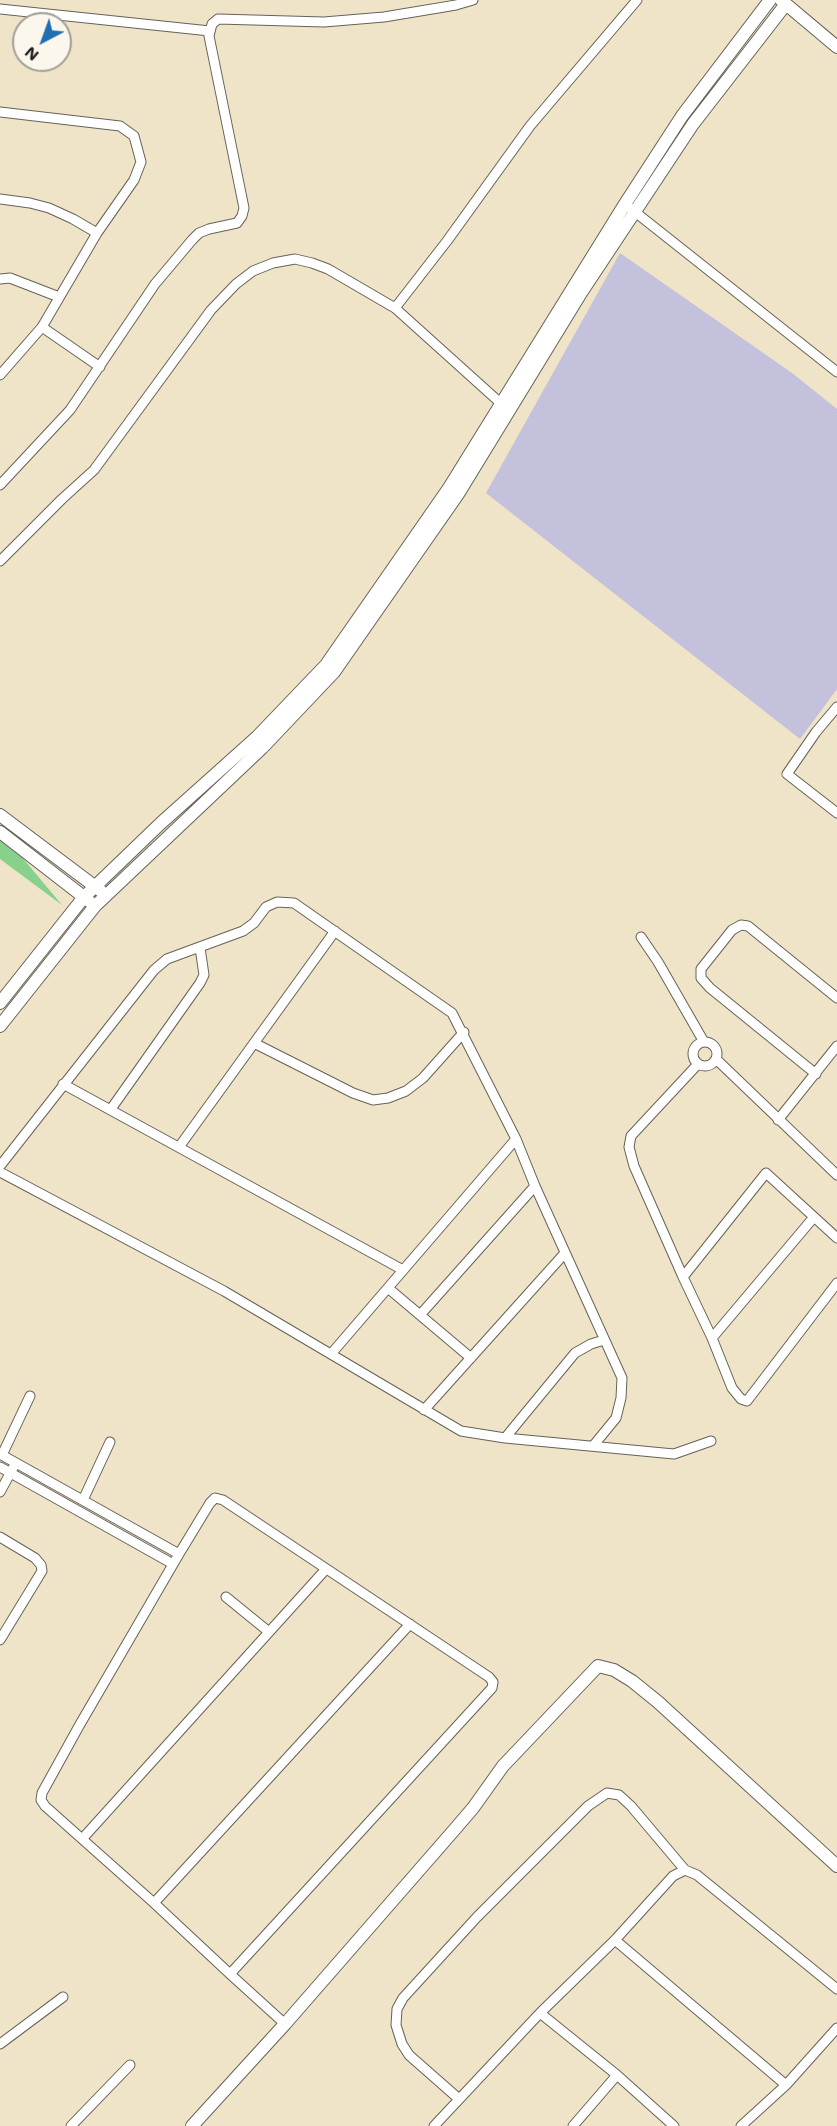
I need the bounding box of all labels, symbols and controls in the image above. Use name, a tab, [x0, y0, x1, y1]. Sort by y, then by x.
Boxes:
north arrow	[12, 12, 72, 72]
text: N	[20, 43, 43, 66]

